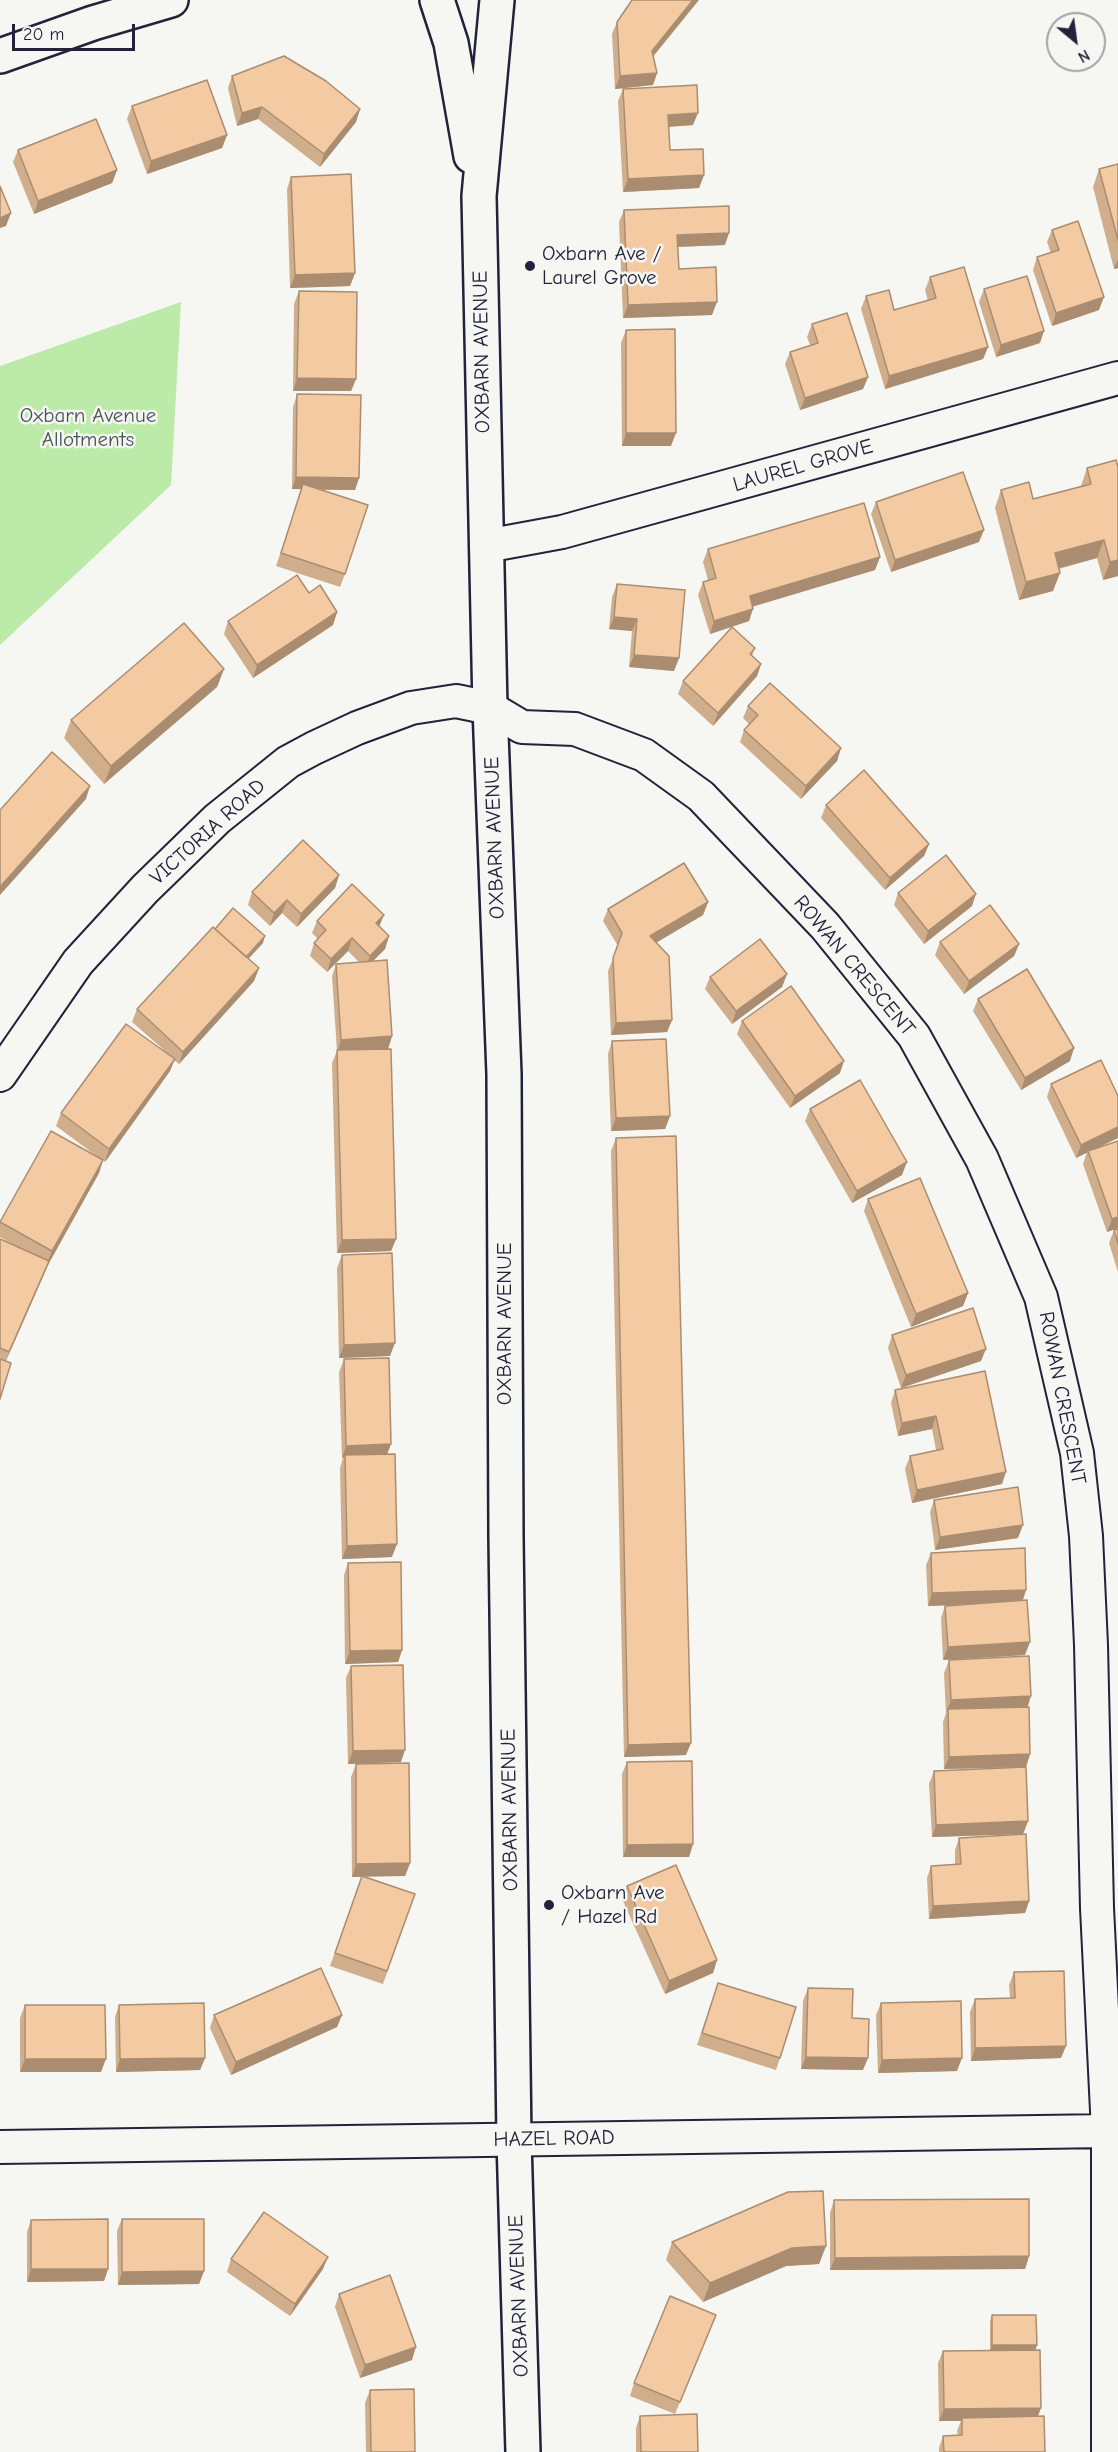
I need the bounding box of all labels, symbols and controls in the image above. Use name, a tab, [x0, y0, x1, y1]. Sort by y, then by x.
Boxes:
scale bar	[15, 12, 138, 50]
north arrow	[1046, 12, 1106, 72]
text: 20 m	[23, 24, 64, 45]
text: N	[1075, 46, 1093, 66]
place label: Oxbarn Ave / Laurel Grove	[542, 241, 662, 291]
marker: Oxbarn Ave / Laurel Grove	[523, 259, 537, 273]
street label: OXBARN AVENUE	[468, 270, 496, 434]
park label: Oxbarn Avenue Allotments	[20, 403, 156, 453]
street label: LAUREL GROVE	[730, 434, 876, 498]
street label: OXBARN AVENUE	[480, 756, 510, 920]
street label: VICTORIA ROAD	[145, 774, 271, 890]
street label: ROWAN CRESCENT	[788, 891, 920, 1041]
street label: OXBARN AVENUE	[492, 1243, 518, 1405]
street label: ROWAN CRESCENT	[1033, 1309, 1091, 1487]
street label: OXBARN AVENUE	[496, 1728, 524, 1892]
place label: Oxbarn Ave / Hazel Rd	[561, 1880, 665, 1930]
marker: Oxbarn Ave / Hazel Rd	[542, 1898, 556, 1912]
street label: HAZEL ROAD	[493, 2125, 615, 2153]
street label: OXBARN AVENUE	[504, 2214, 534, 2378]

